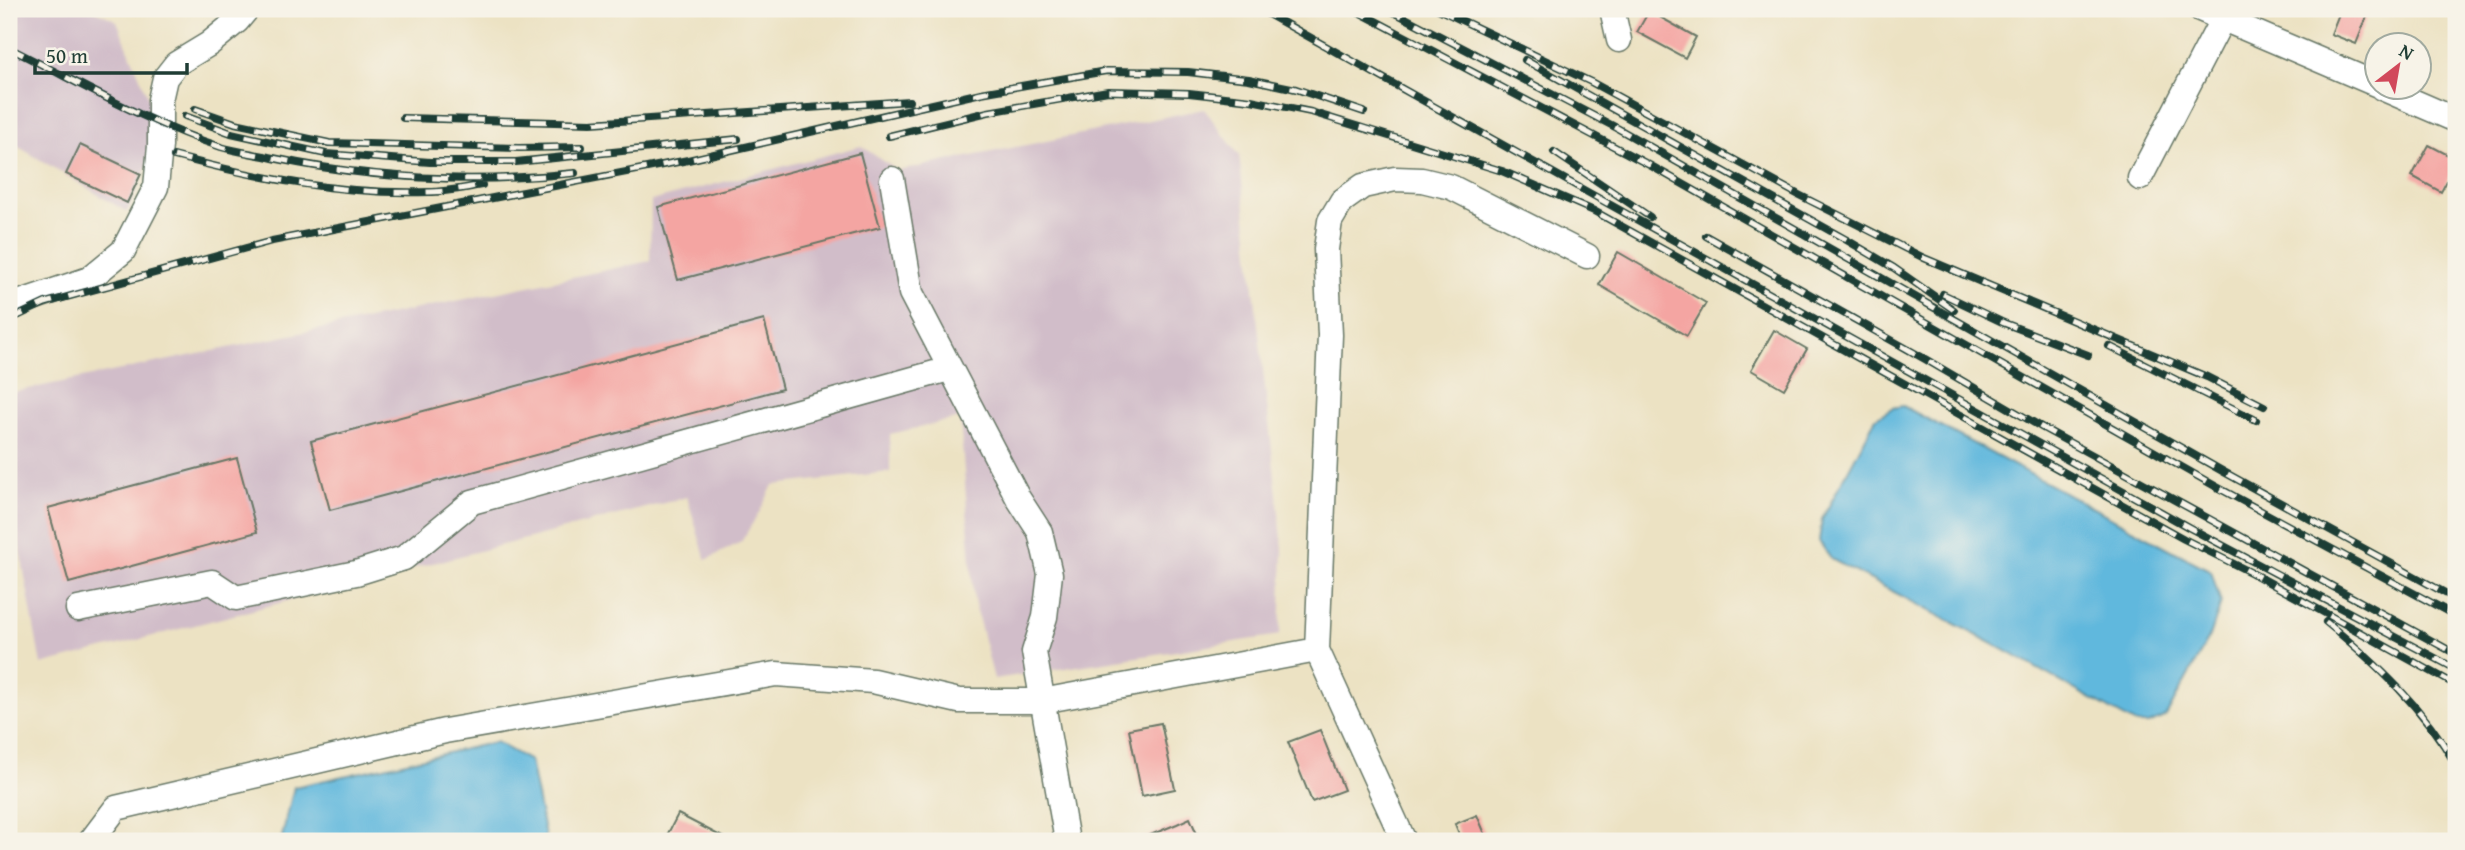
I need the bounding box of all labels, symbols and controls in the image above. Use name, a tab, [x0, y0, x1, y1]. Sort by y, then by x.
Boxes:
scale bar	[35, 32, 187, 76]
north arrow	[2364, 32, 2434, 102]
text: N	[2394, 36, 2420, 67]
text: 50 m	[46, 40, 88, 71]

